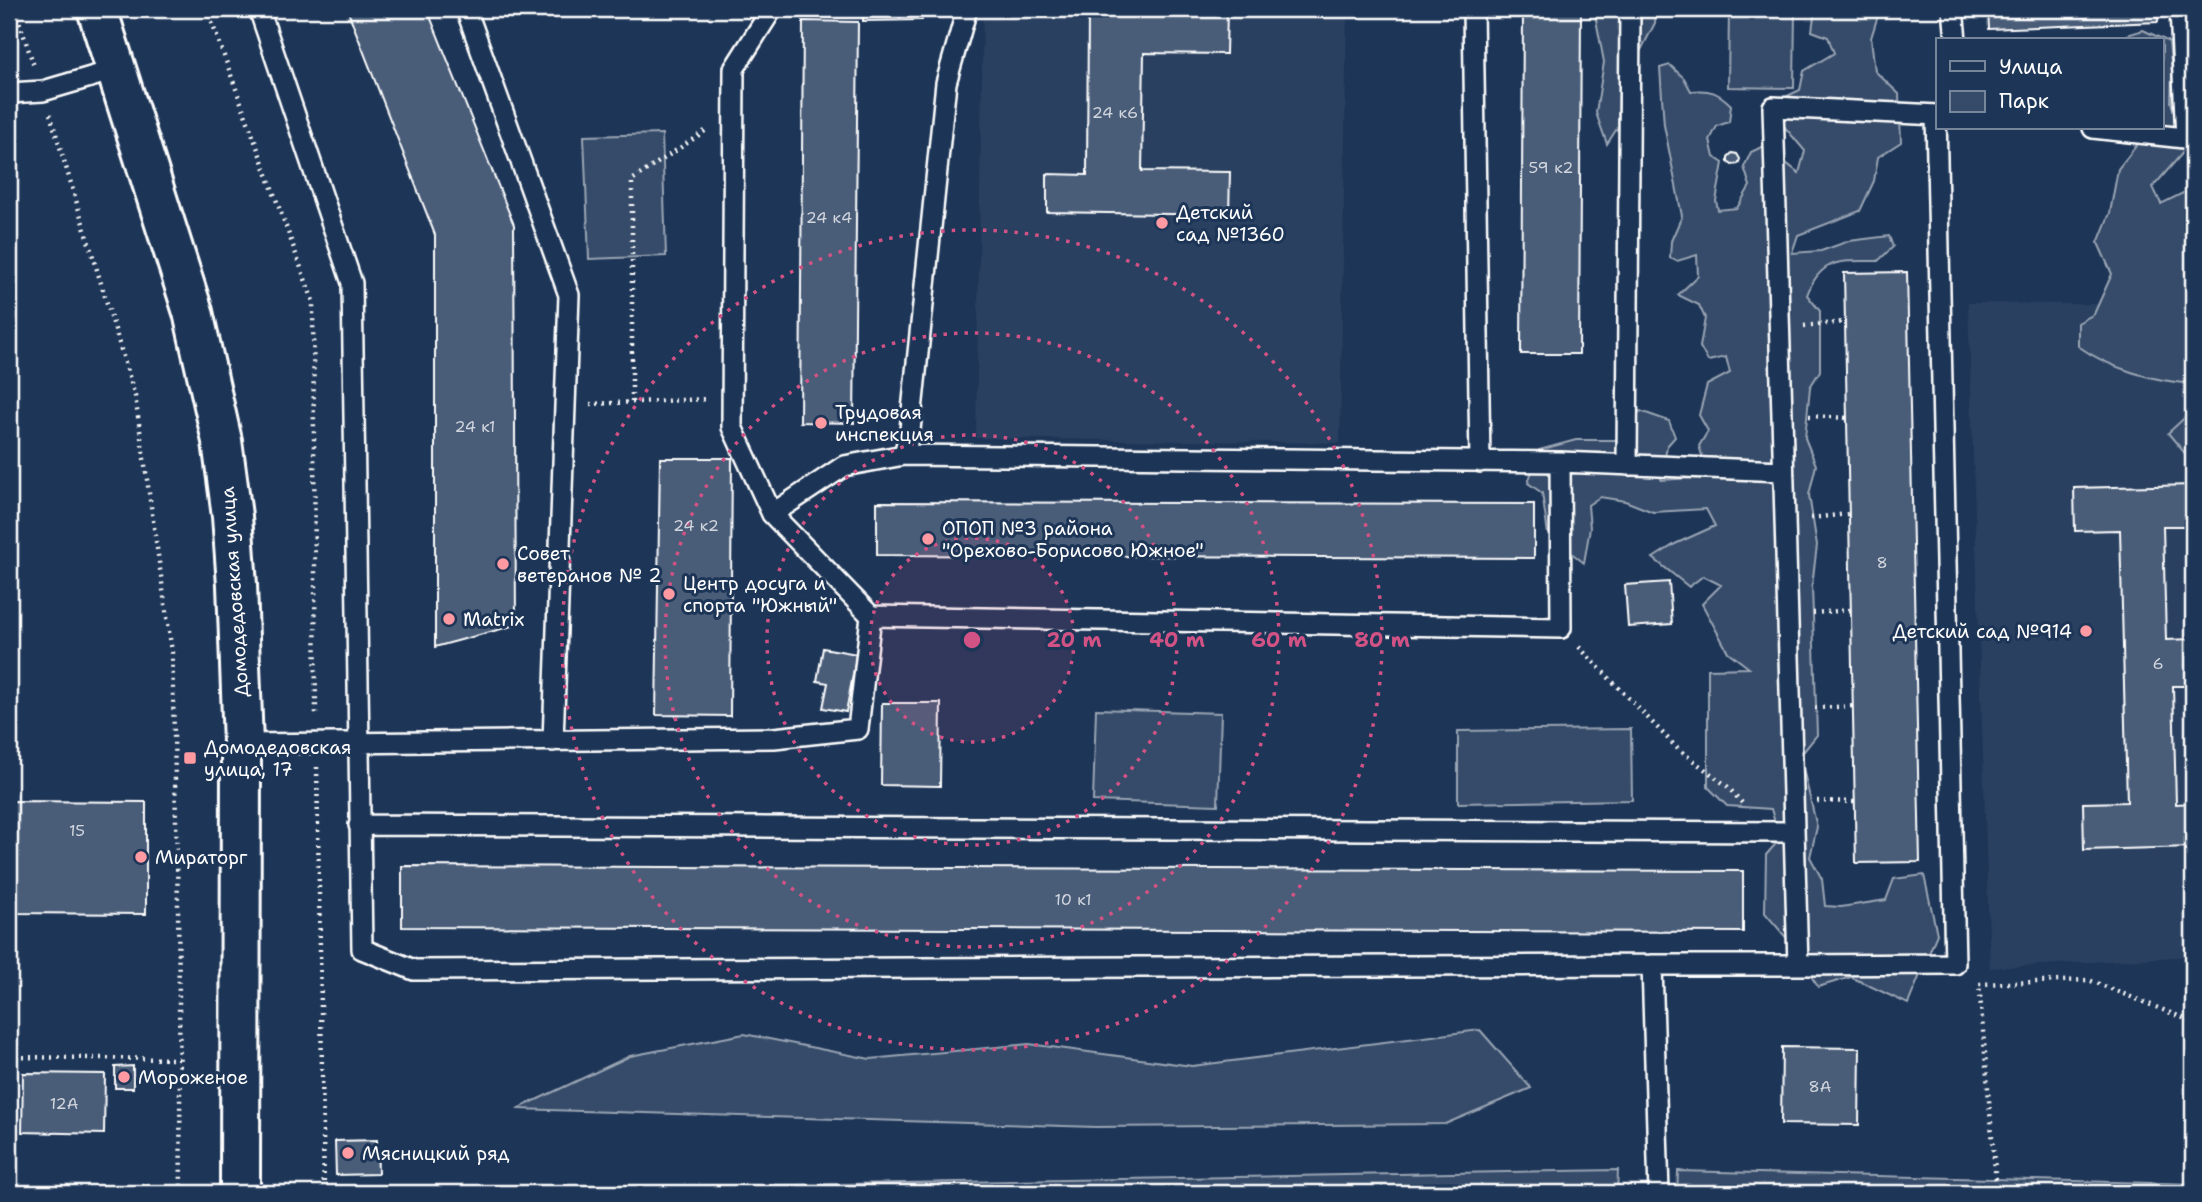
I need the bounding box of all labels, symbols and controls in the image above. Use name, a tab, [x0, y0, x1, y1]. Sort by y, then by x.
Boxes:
legend	[1936, 38, 2164, 130]
text: Улица	[1999, 53, 2062, 81]
text: Парк	[1999, 87, 2049, 115]
house number: 24 к6	[1092, 102, 1138, 123]
house number: 59 к2	[1529, 157, 1573, 178]
place label: Детский сад №1360	[1176, 200, 1285, 247]
house number: 24 к4	[806, 207, 852, 228]
marker: Детский сад №1360	[1154, 215, 1170, 231]
place label: Трудовая инспекция	[835, 400, 934, 447]
marker: Трудовая инспекция	[813, 415, 829, 431]
house number: 24 к1	[454, 416, 496, 437]
street label: Домодедовская улица	[215, 486, 254, 698]
house number: 24 к2	[673, 515, 719, 536]
place label: ОПОП №3 района "Орехово-Борисово Южное"	[942, 516, 1204, 563]
marker: ОПОП №3 района "Орехово-Борисово Южное"	[920, 531, 936, 547]
place label: Совет ветеранов № 2	[517, 541, 661, 588]
house number: 8	[1876, 552, 1888, 573]
marker: Совет ветеранов № 2	[495, 556, 511, 572]
place label: Центр досуга и спорта "Южный"	[683, 571, 837, 618]
marker: Центр досуга и спорта "Южный"	[661, 586, 677, 602]
place label: Matrix	[463, 607, 525, 632]
marker: Matrix	[441, 611, 457, 627]
place label: Детский сад №914	[1892, 619, 2072, 644]
marker: Детский сад №914	[2078, 623, 2094, 639]
text: 20 m	[1046, 626, 1102, 654]
text: 40 m	[1149, 626, 1205, 654]
text: 60 m	[1251, 626, 1307, 654]
text: 80 m	[1354, 626, 1410, 654]
centre of rings	[960, 628, 984, 652]
house number: 6	[2152, 653, 2164, 674]
place label: Домодедовская улица, 17	[204, 735, 351, 782]
marker: Домодедовская улица, 17	[182, 750, 198, 766]
house number: 15	[69, 820, 85, 841]
place label: Мираторг	[155, 845, 248, 870]
marker: Мираторг	[133, 849, 149, 865]
house number: 10 к1	[1054, 889, 1092, 910]
place label: Мороженое	[138, 1065, 248, 1090]
marker: Мороженое	[116, 1069, 132, 1085]
house number: 8А	[1809, 1076, 1831, 1097]
house number: 12А	[50, 1093, 78, 1114]
place label: Мясницкий ряд	[362, 1141, 510, 1166]
marker: Мясницкий ряд	[340, 1145, 356, 1161]

